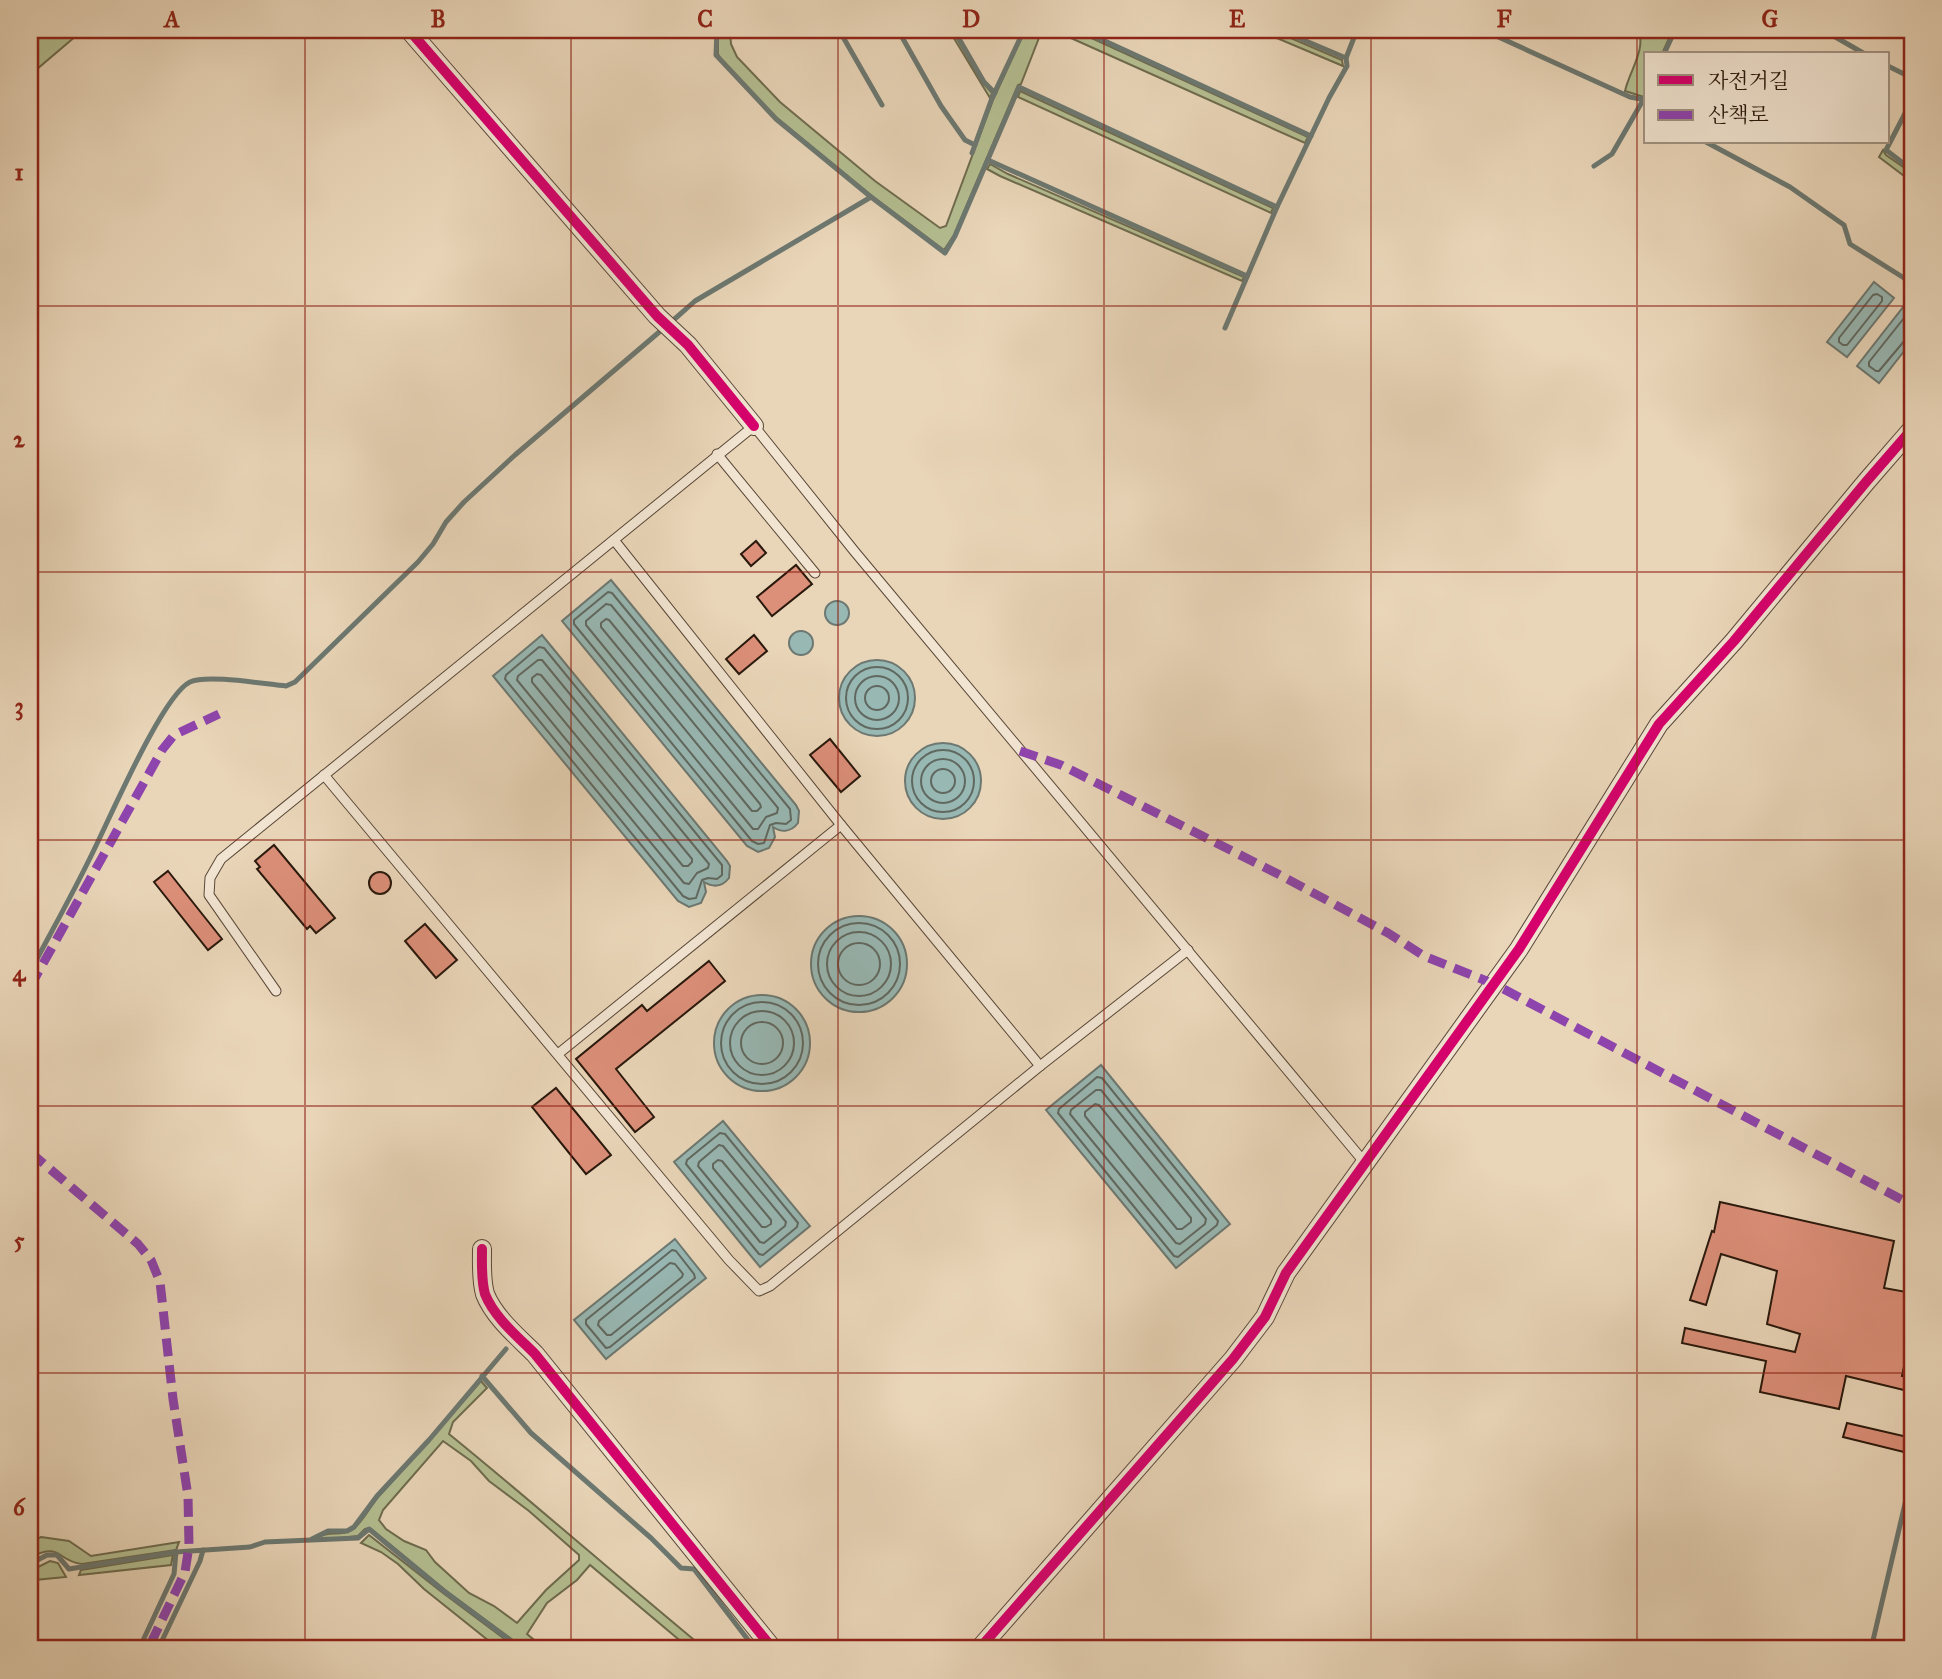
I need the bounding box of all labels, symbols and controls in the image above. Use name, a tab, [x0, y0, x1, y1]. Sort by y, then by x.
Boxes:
text: A	[162, 5, 180, 33]
text: B	[430, 5, 446, 33]
text: C	[697, 5, 713, 33]
text: D	[962, 5, 980, 33]
text: E	[1229, 5, 1246, 33]
text: F	[1496, 5, 1512, 33]
text: G	[1762, 5, 1779, 33]
legend	[1644, 52, 1890, 144]
text: 자전거길	[1708, 68, 1789, 94]
text: 산책로	[1708, 102, 1769, 128]
text: 1	[14, 158, 24, 186]
text: 2	[13, 425, 25, 453]
text: 3	[14, 692, 24, 721]
text: 4	[13, 959, 27, 987]
text: 5	[14, 1226, 25, 1254]
text: 6	[13, 1493, 26, 1521]

